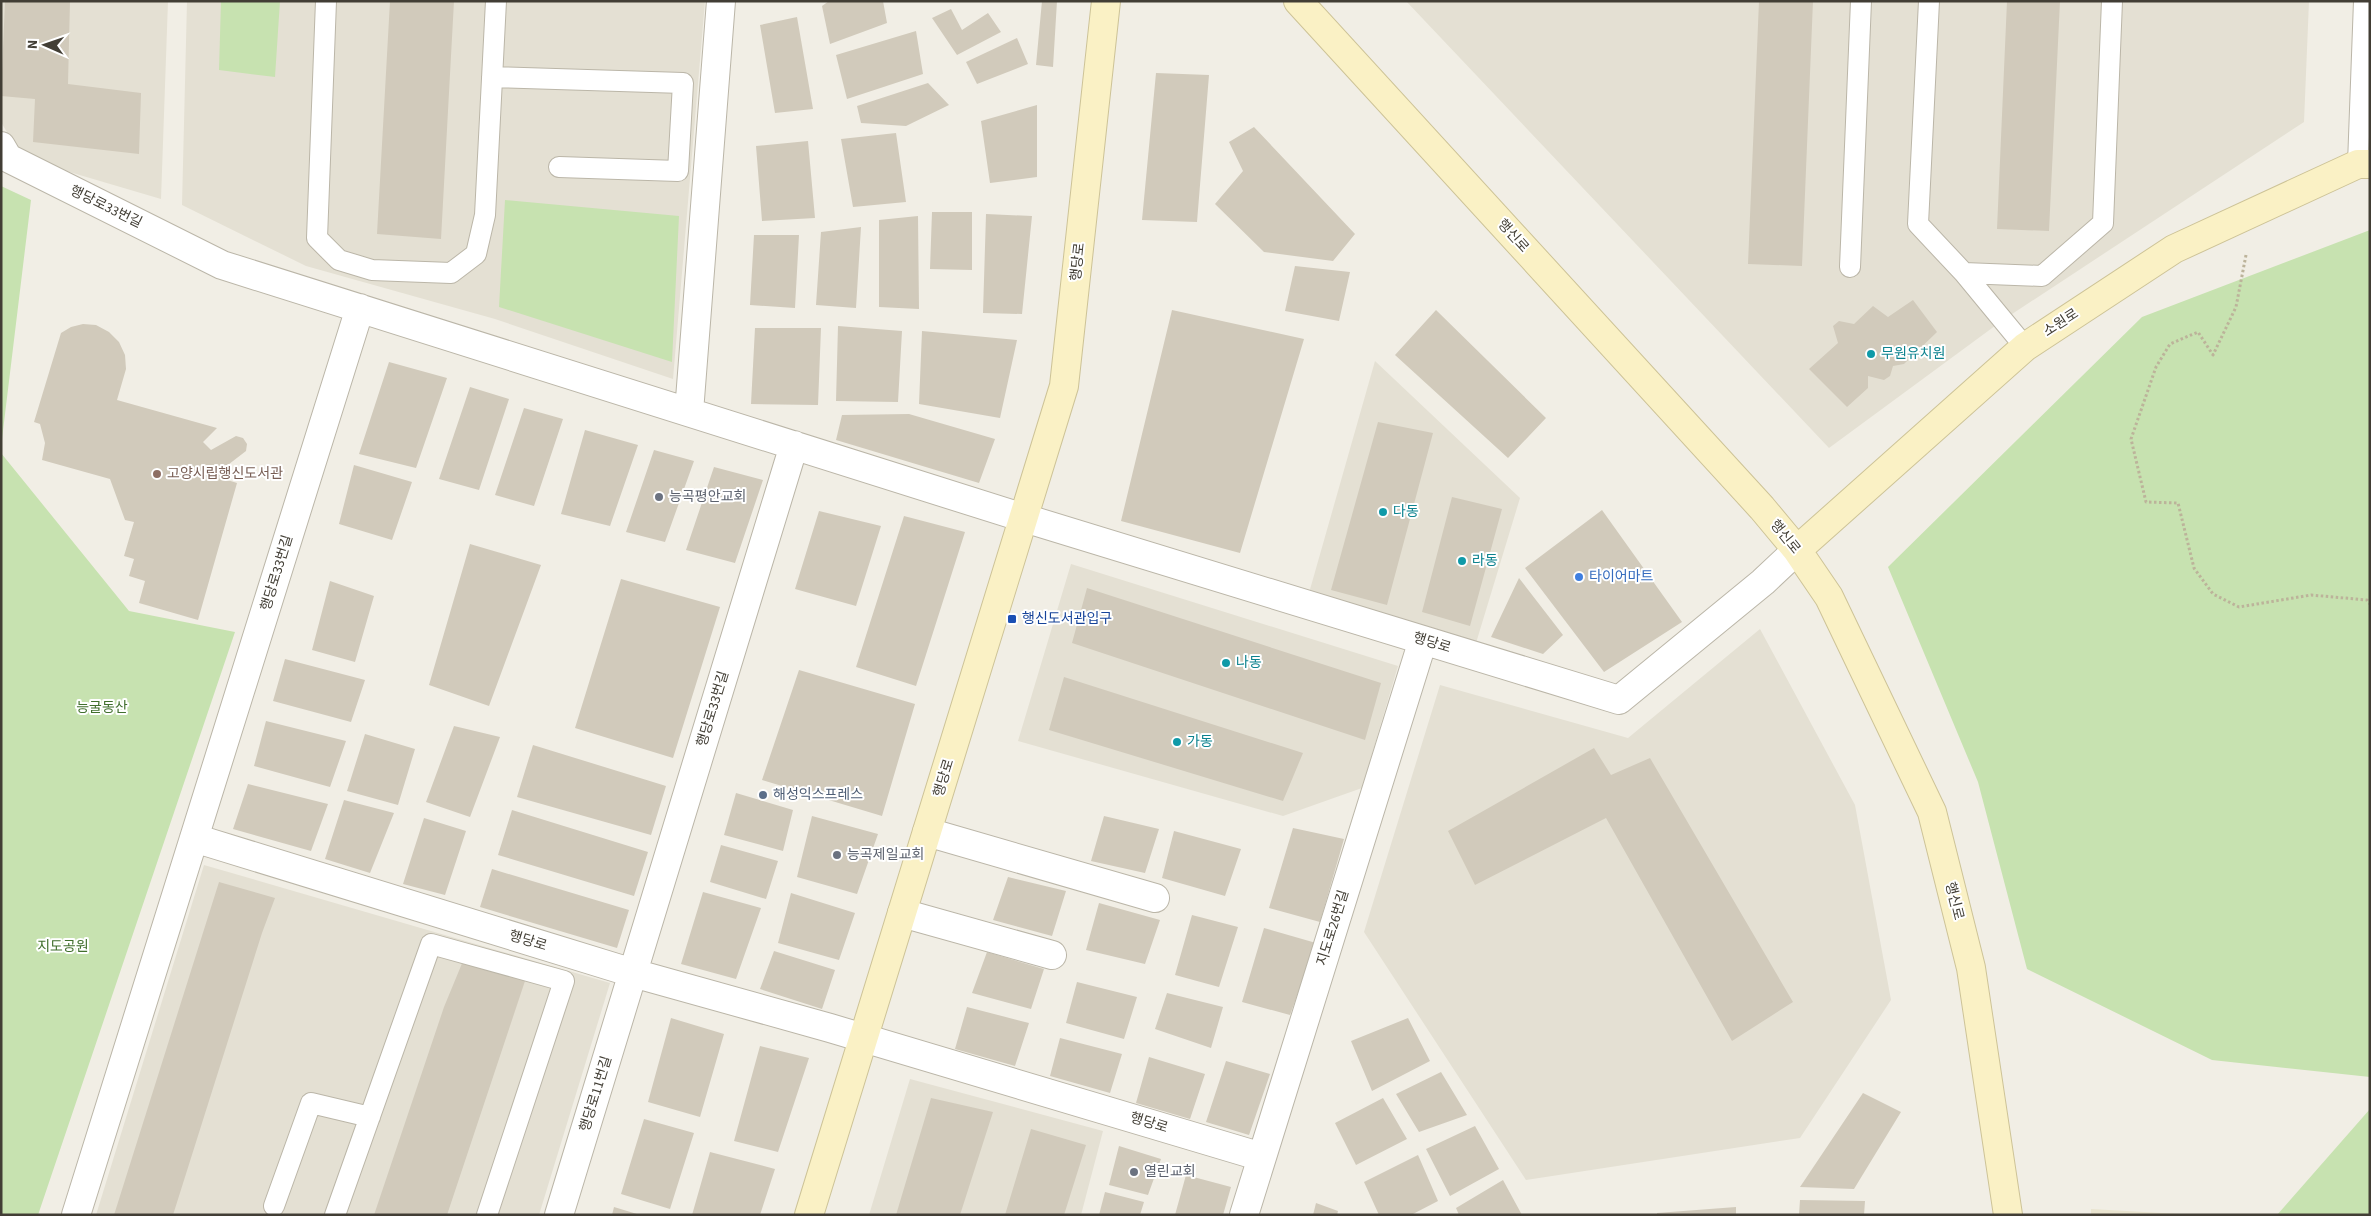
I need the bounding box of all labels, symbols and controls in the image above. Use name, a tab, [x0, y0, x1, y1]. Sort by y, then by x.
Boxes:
north arrow	[20, 20, 70, 70]
text: N	[23, 40, 43, 50]
street label: 행당로33번길	[66, 181, 146, 233]
street label: 행신로	[1493, 215, 1533, 257]
street label: 행당로	[1066, 242, 1090, 282]
street label: 소원로	[2039, 304, 2083, 342]
place label: 무원유치원	[1881, 344, 1945, 364]
marker: 무원유치원	[1865, 348, 1877, 360]
place label: 고양시립행신도서관	[167, 464, 283, 484]
marker: 고양시립행신도서관	[151, 468, 163, 480]
place label: 능곡평안교회	[669, 487, 746, 507]
marker: 능곡평안교회	[653, 491, 665, 503]
place label: 다동	[1393, 502, 1419, 522]
marker: 다동	[1377, 506, 1389, 518]
street label: 행신로	[1765, 516, 1805, 558]
street label: 행당로33번길	[256, 533, 298, 613]
place label: 라동	[1472, 551, 1498, 571]
marker: 라동	[1456, 555, 1468, 567]
place label: 타이어마트	[1589, 567, 1654, 587]
marker: 타이어마트	[1573, 571, 1585, 583]
place label: 행신도서관입구	[1022, 609, 1112, 629]
marker: 행신도서관입구	[1006, 613, 1018, 625]
street label: 행당로	[1411, 628, 1454, 658]
place label: 나동	[1236, 653, 1262, 673]
marker: 나동	[1220, 657, 1232, 669]
street label: 행당로33번길	[692, 669, 734, 749]
park label: 능굴동산	[76, 698, 128, 718]
place label: 가동	[1187, 732, 1213, 752]
marker: 가동	[1171, 736, 1183, 748]
street label: 행당로	[929, 756, 959, 799]
place label: 해성익스프레스	[773, 785, 863, 805]
marker: 해성익스프레스	[757, 789, 769, 801]
place label: 능곡제일교회	[847, 845, 924, 865]
marker: 능곡제일교회	[831, 849, 843, 861]
street label: 행신로	[1940, 880, 1968, 922]
street label: 지도로26번길	[1312, 888, 1354, 968]
street label: 행당로	[507, 926, 550, 956]
park label: 지도공원	[37, 937, 89, 957]
street label: 행당로11번길	[575, 1054, 617, 1134]
street label: 행당로	[1128, 1108, 1171, 1138]
place label: 열린교회	[1144, 1162, 1196, 1182]
marker: 열린교회	[1128, 1166, 1140, 1178]

